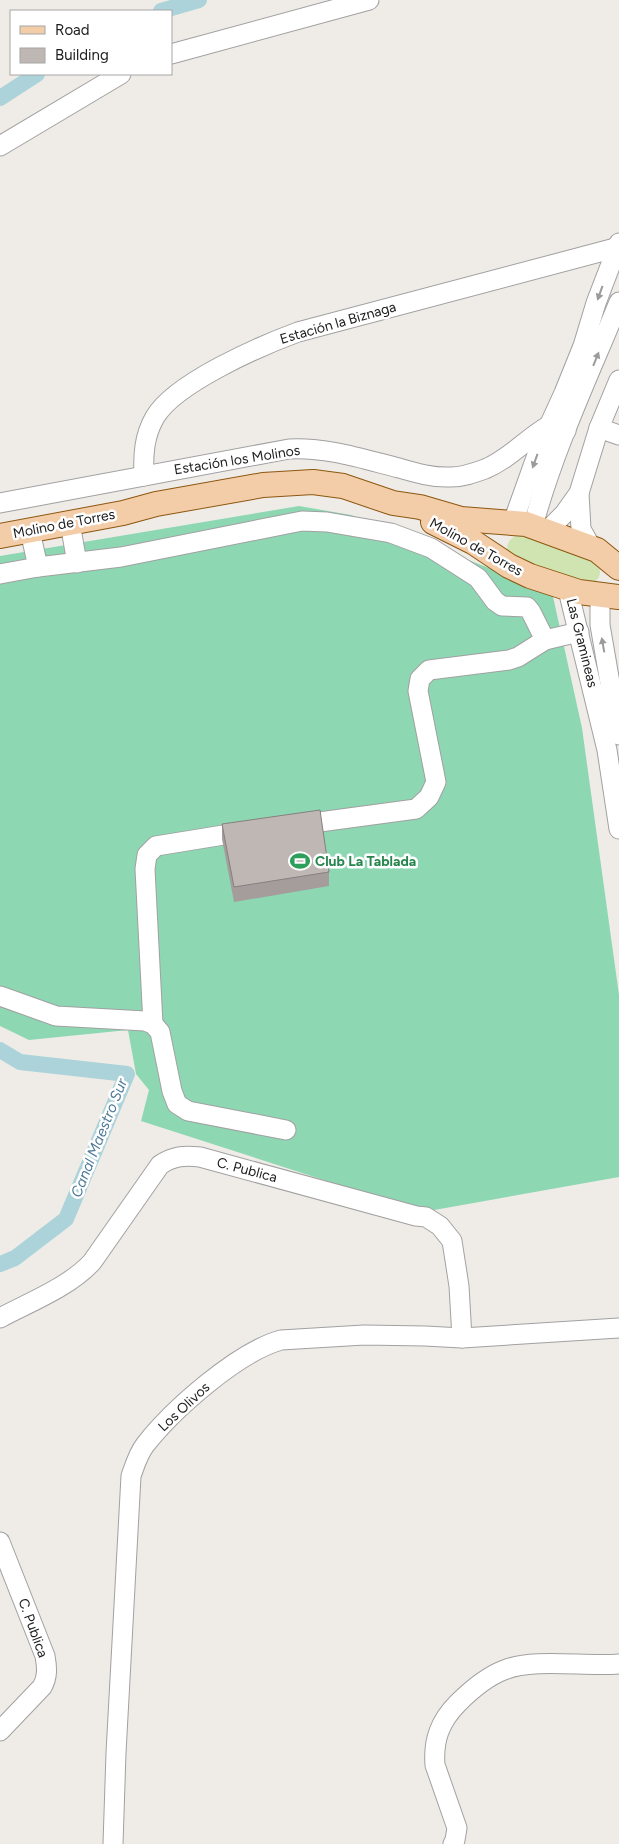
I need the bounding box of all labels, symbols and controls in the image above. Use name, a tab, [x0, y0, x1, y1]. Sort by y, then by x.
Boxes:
legend	[10, 10, 172, 75]
text: Road	[55, 21, 90, 39]
text: Building	[55, 46, 109, 64]
one-way arrow	[596, 286, 603, 301]
street label: Estación la Biznaga	[278, 298, 398, 348]
one-way arrow	[592, 352, 600, 366]
street label: Estación los Molinos	[173, 442, 301, 478]
one-way arrow	[531, 454, 539, 469]
street label: Molino de Torres	[12, 506, 116, 542]
street label: Molino de Torres	[427, 514, 525, 580]
street label: Las Gramineas	[563, 597, 601, 689]
one-way arrow	[599, 636, 607, 652]
sports icon: Club La Tablada	[289, 850, 311, 872]
place label: Club La Tablada	[315, 853, 416, 870]
water label: Canal Maestro Sur	[67, 1075, 131, 1200]
street label: C. Publica	[215, 1154, 279, 1186]
street label: Los Olivos	[155, 1379, 213, 1435]
street label: C. Publica	[14, 1596, 52, 1660]

